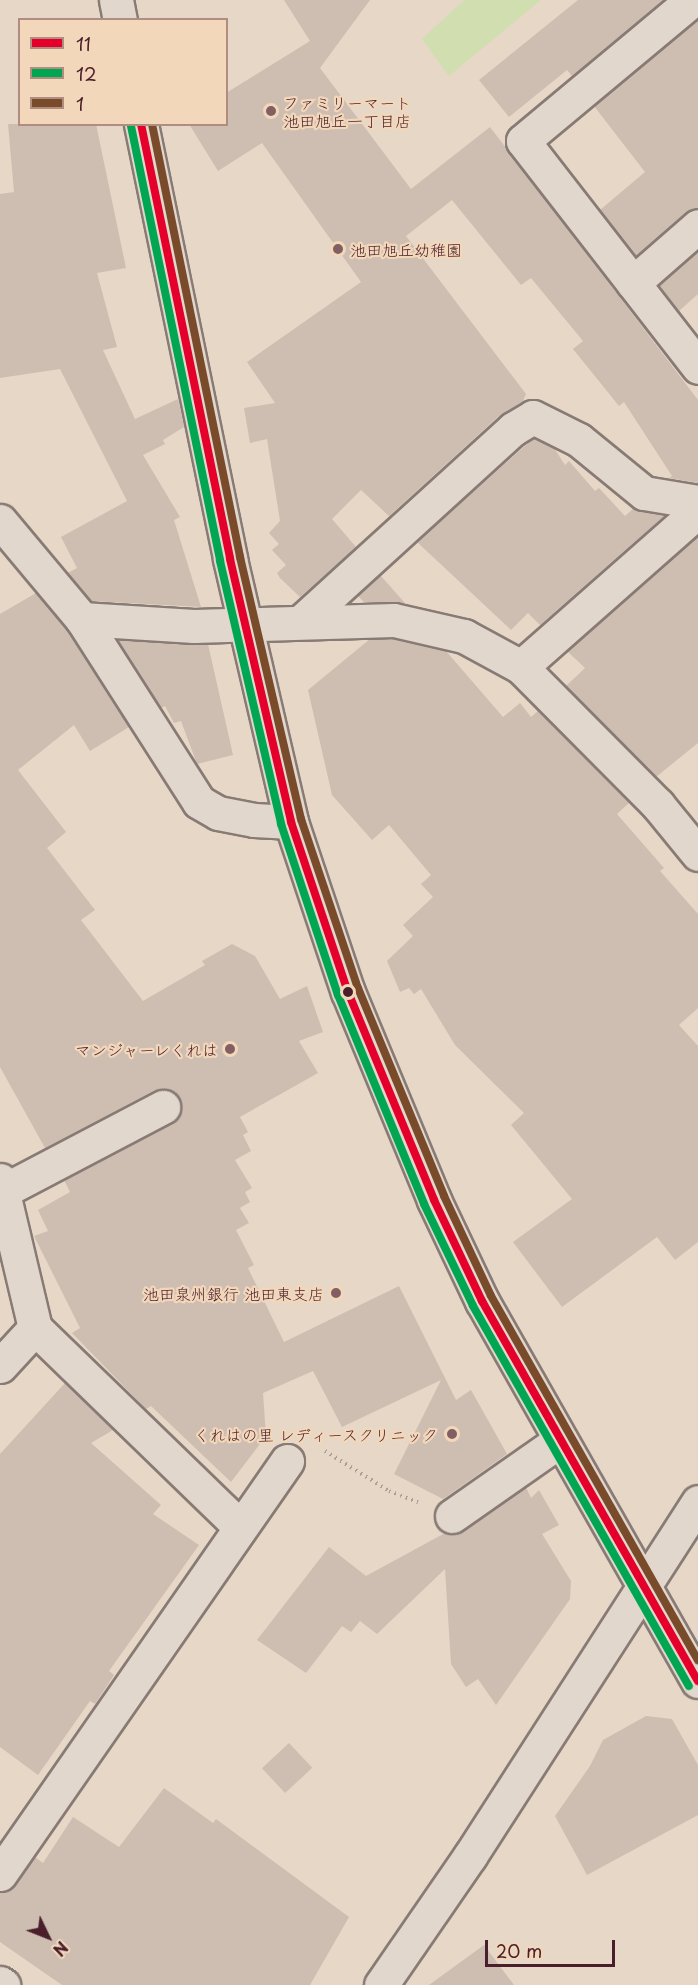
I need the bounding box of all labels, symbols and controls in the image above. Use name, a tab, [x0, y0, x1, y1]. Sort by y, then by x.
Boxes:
legend	[18, 18, 228, 126]
text: 11	[76, 30, 91, 57]
text: 12	[76, 60, 97, 87]
text: 1	[76, 90, 84, 117]
place label: ファミリーマート 池田旭丘一丁目店	[283, 92, 411, 130]
marker: ファミリーマート 池田旭丘一丁目店	[264, 104, 278, 118]
place label: 池田旭丘幼稚園	[350, 239, 462, 259]
marker: 池田旭丘幼稚園	[331, 242, 345, 256]
unlabelled marker	[342, 986, 354, 998]
place label: マンジャーレくれは	[74, 1039, 218, 1059]
marker: マンジャーレくれは	[223, 1042, 237, 1056]
place label: 池田泉州銀行 池田東支店	[143, 1283, 324, 1303]
marker: 池田泉州銀行 池田東支店	[329, 1286, 343, 1300]
place label: くれはの里 レディースクリニック	[193, 1424, 438, 1444]
marker: くれはの里 レディースクリニック	[443, 1425, 461, 1443]
north arrow	[18, 1907, 78, 1967]
scale bar	[488, 1928, 618, 1966]
text: N	[48, 1936, 74, 1962]
text: 20 m	[496, 1937, 542, 1964]

